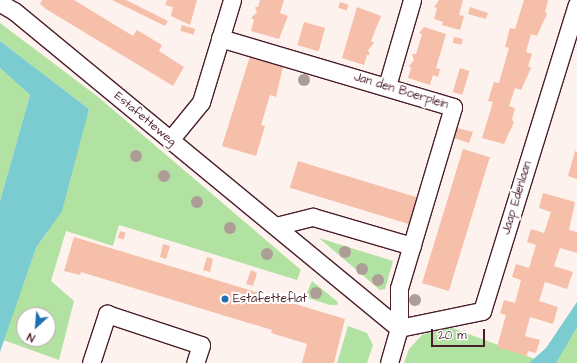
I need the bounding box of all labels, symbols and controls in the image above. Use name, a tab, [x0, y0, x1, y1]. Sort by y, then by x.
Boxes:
street label: Jan den Boerplein	[352, 70, 450, 112]
street label: Estafetteweg	[111, 89, 179, 149]
street label: Jaap Edenlaan	[499, 160, 535, 236]
place label: Estafetteflat	[233, 292, 307, 306]
marker: Estafetteflat	[220, 294, 230, 304]
north arrow	[16, 307, 56, 347]
scale bar	[433, 321, 487, 347]
text: 20 m	[438, 327, 467, 344]
text: N	[25, 329, 37, 346]

